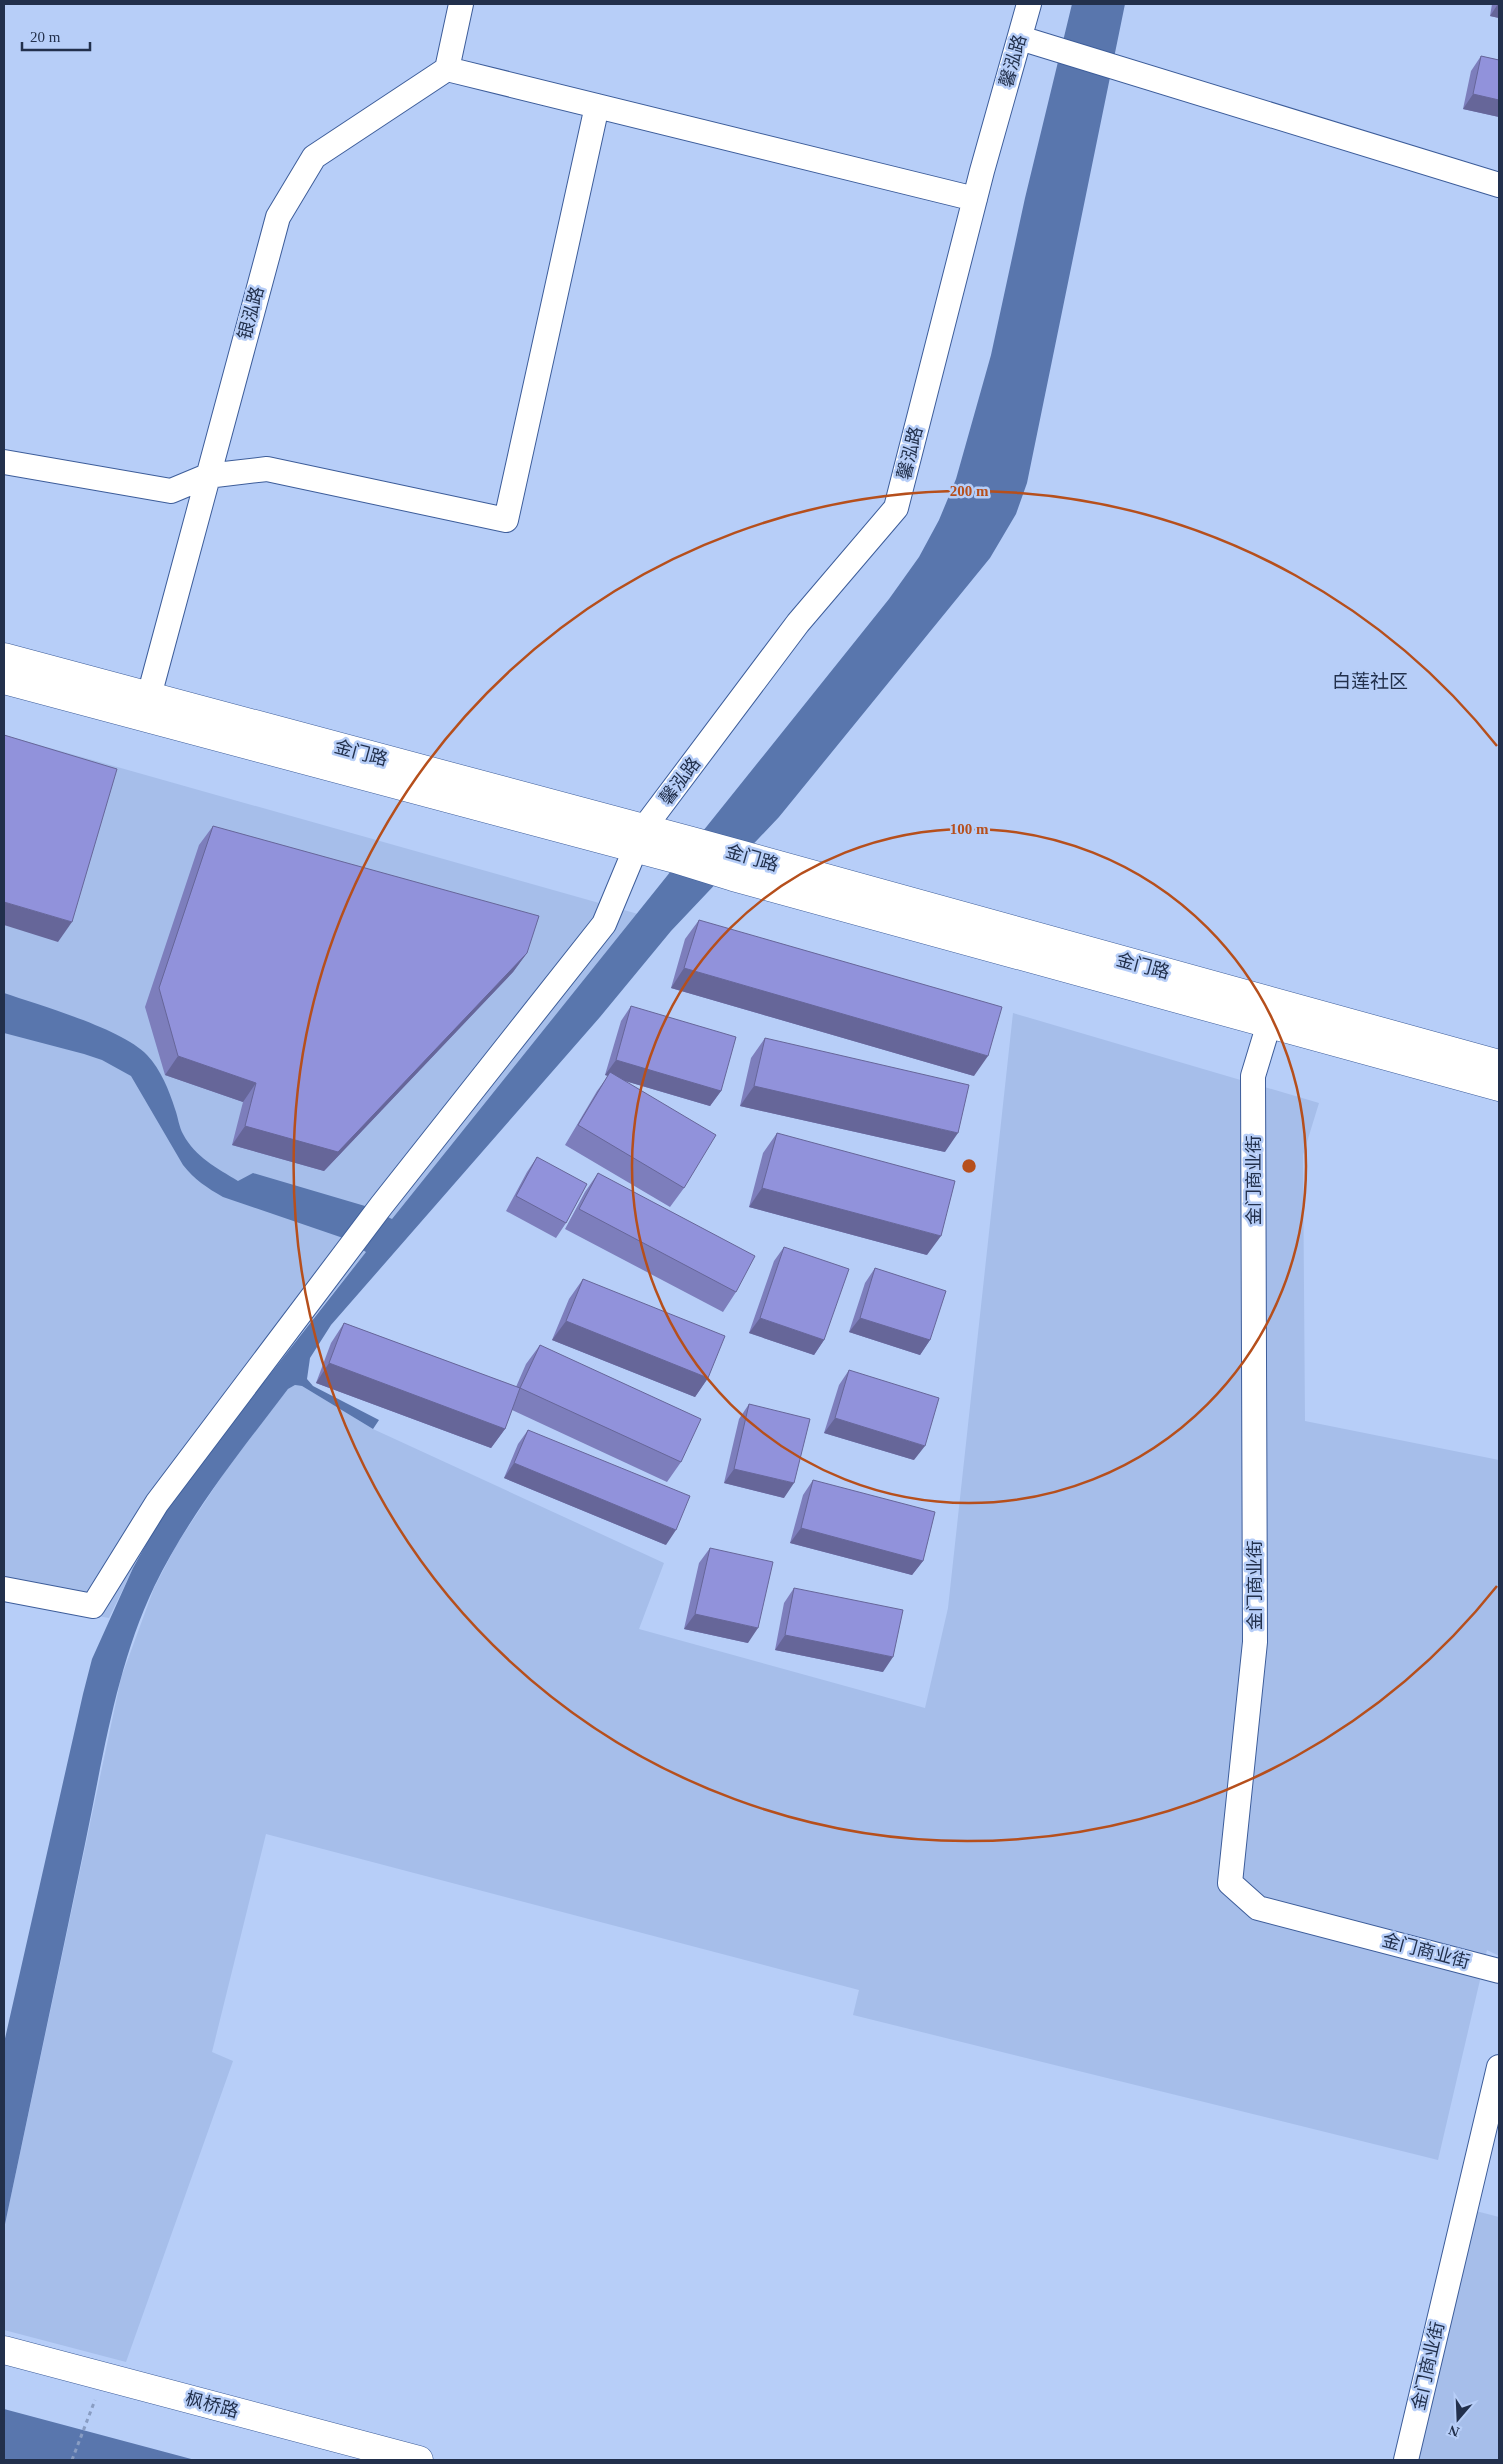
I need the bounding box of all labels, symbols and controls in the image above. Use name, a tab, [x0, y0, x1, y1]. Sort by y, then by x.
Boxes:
scale bar	[22, 20, 90, 52]
text: 20 m	[30, 29, 61, 45]
street label: 馨泓路	[996, 32, 1030, 90]
street label: 银泓路	[234, 284, 268, 342]
street label: 馨泓路	[894, 424, 926, 482]
text: 200 m	[950, 483, 989, 499]
district label: 白莲社区	[1332, 671, 1408, 692]
street label: 金门路	[332, 736, 390, 770]
street label: 馨泓路	[656, 753, 704, 809]
text: 100 m	[950, 821, 989, 837]
street label: 金门路	[723, 841, 781, 875]
street label: 金门路	[1114, 949, 1172, 983]
street label: 金门商业街	[1244, 1135, 1264, 1225]
centre of rings	[960, 1157, 978, 1175]
street label: 金门商业街	[1245, 1540, 1265, 1630]
street label: 金门商业街	[1380, 1930, 1472, 1972]
street label: 金门商业街	[1408, 2320, 1448, 2412]
street label: 枫桥路	[183, 2388, 241, 2422]
north arrow	[1433, 2394, 1483, 2444]
text: N	[1447, 2422, 1461, 2440]

